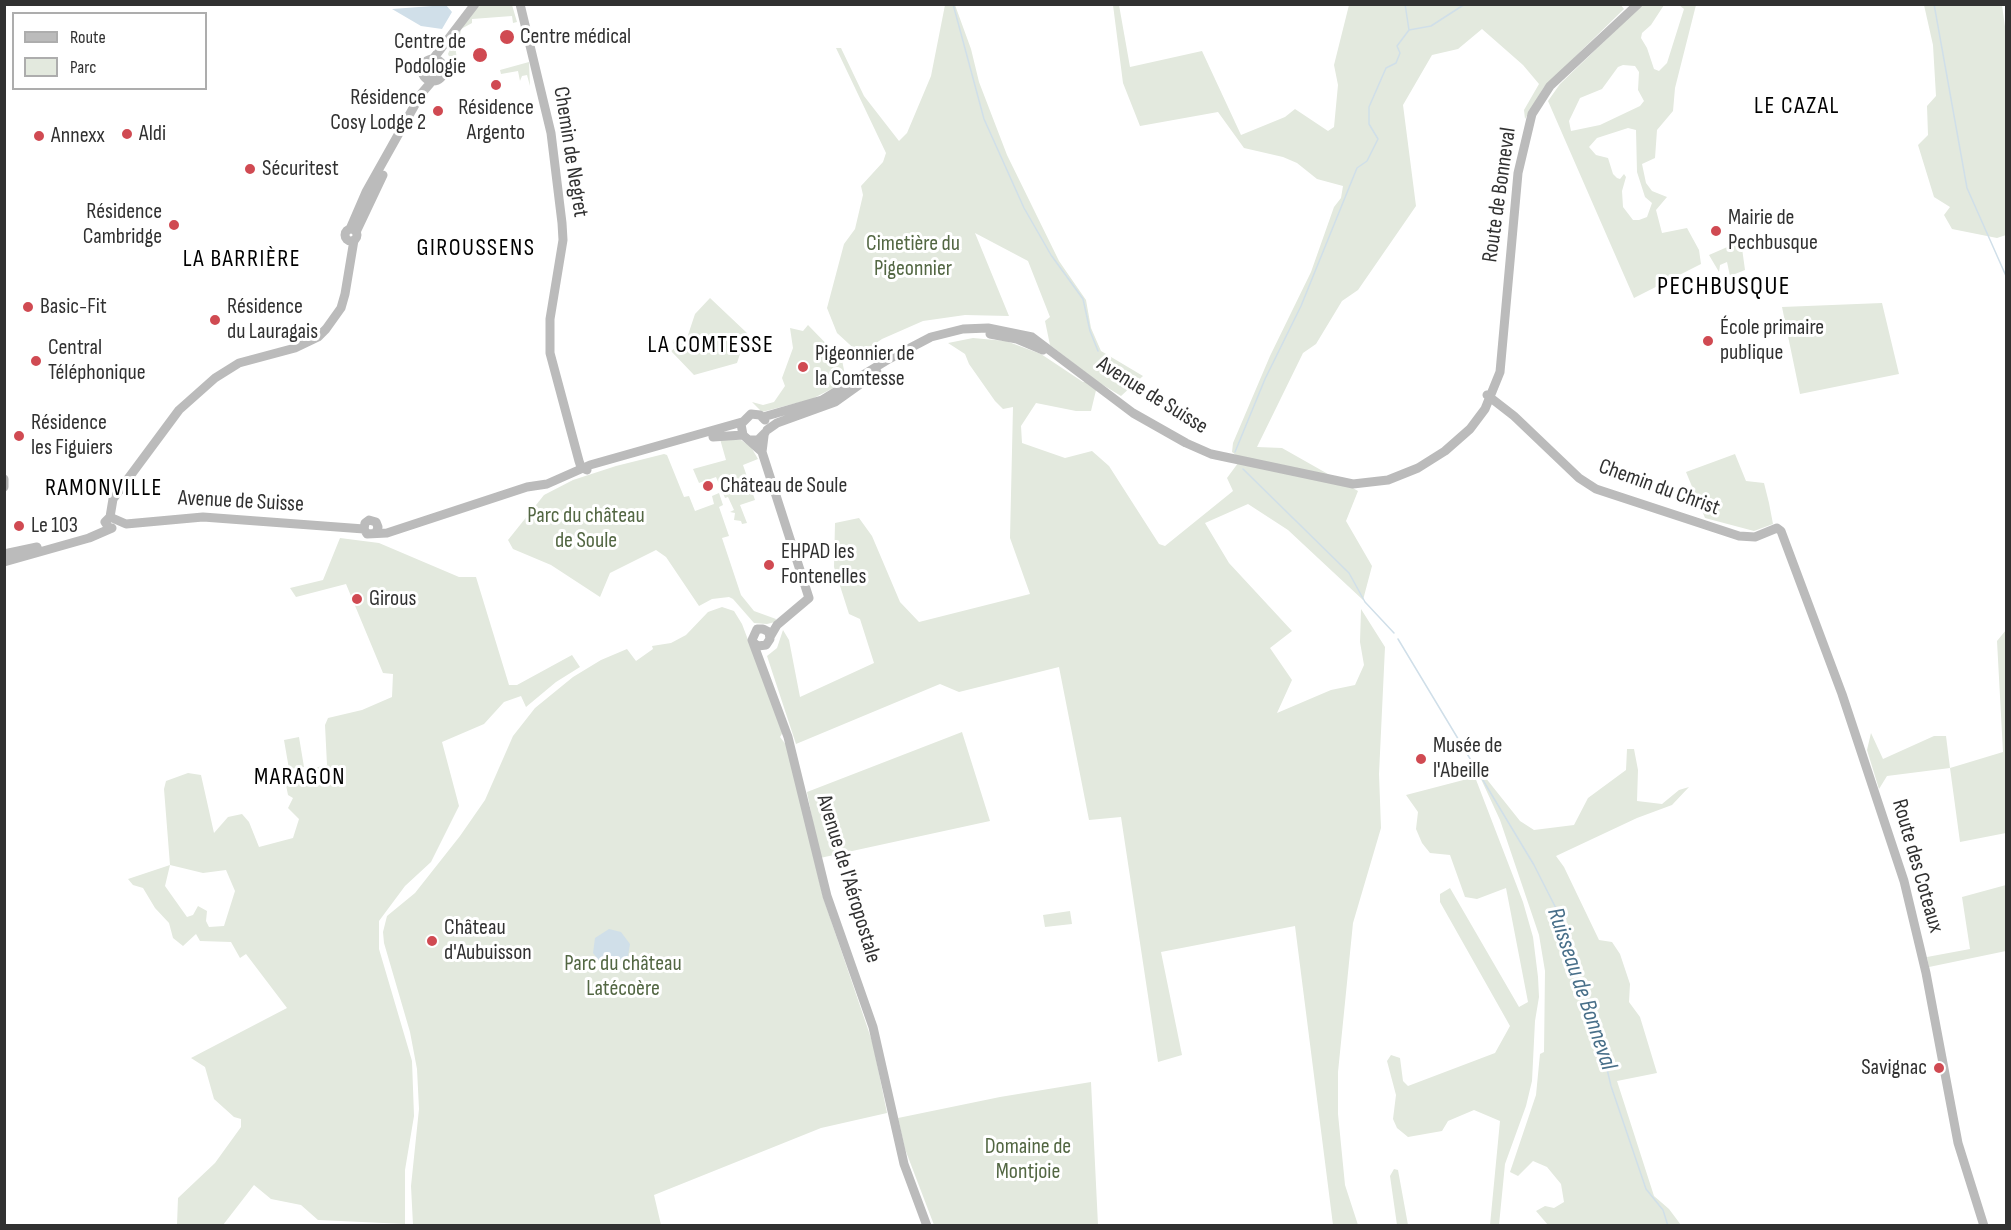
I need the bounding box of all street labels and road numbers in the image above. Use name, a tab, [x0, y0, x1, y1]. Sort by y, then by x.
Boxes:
street label: Chemin de Negret	[547, 85, 593, 219]
street label: Route de Bonneval	[1477, 126, 1523, 264]
street label: Avenue de Suisse	[1092, 351, 1212, 441]
street label: Chemin du Christ	[1595, 454, 1723, 522]
street label: Avenue de Suisse	[177, 486, 305, 518]
street label: Avenue de l'Aéropostale	[810, 792, 886, 966]
street label: Route des Coteaux	[1885, 796, 1949, 936]

